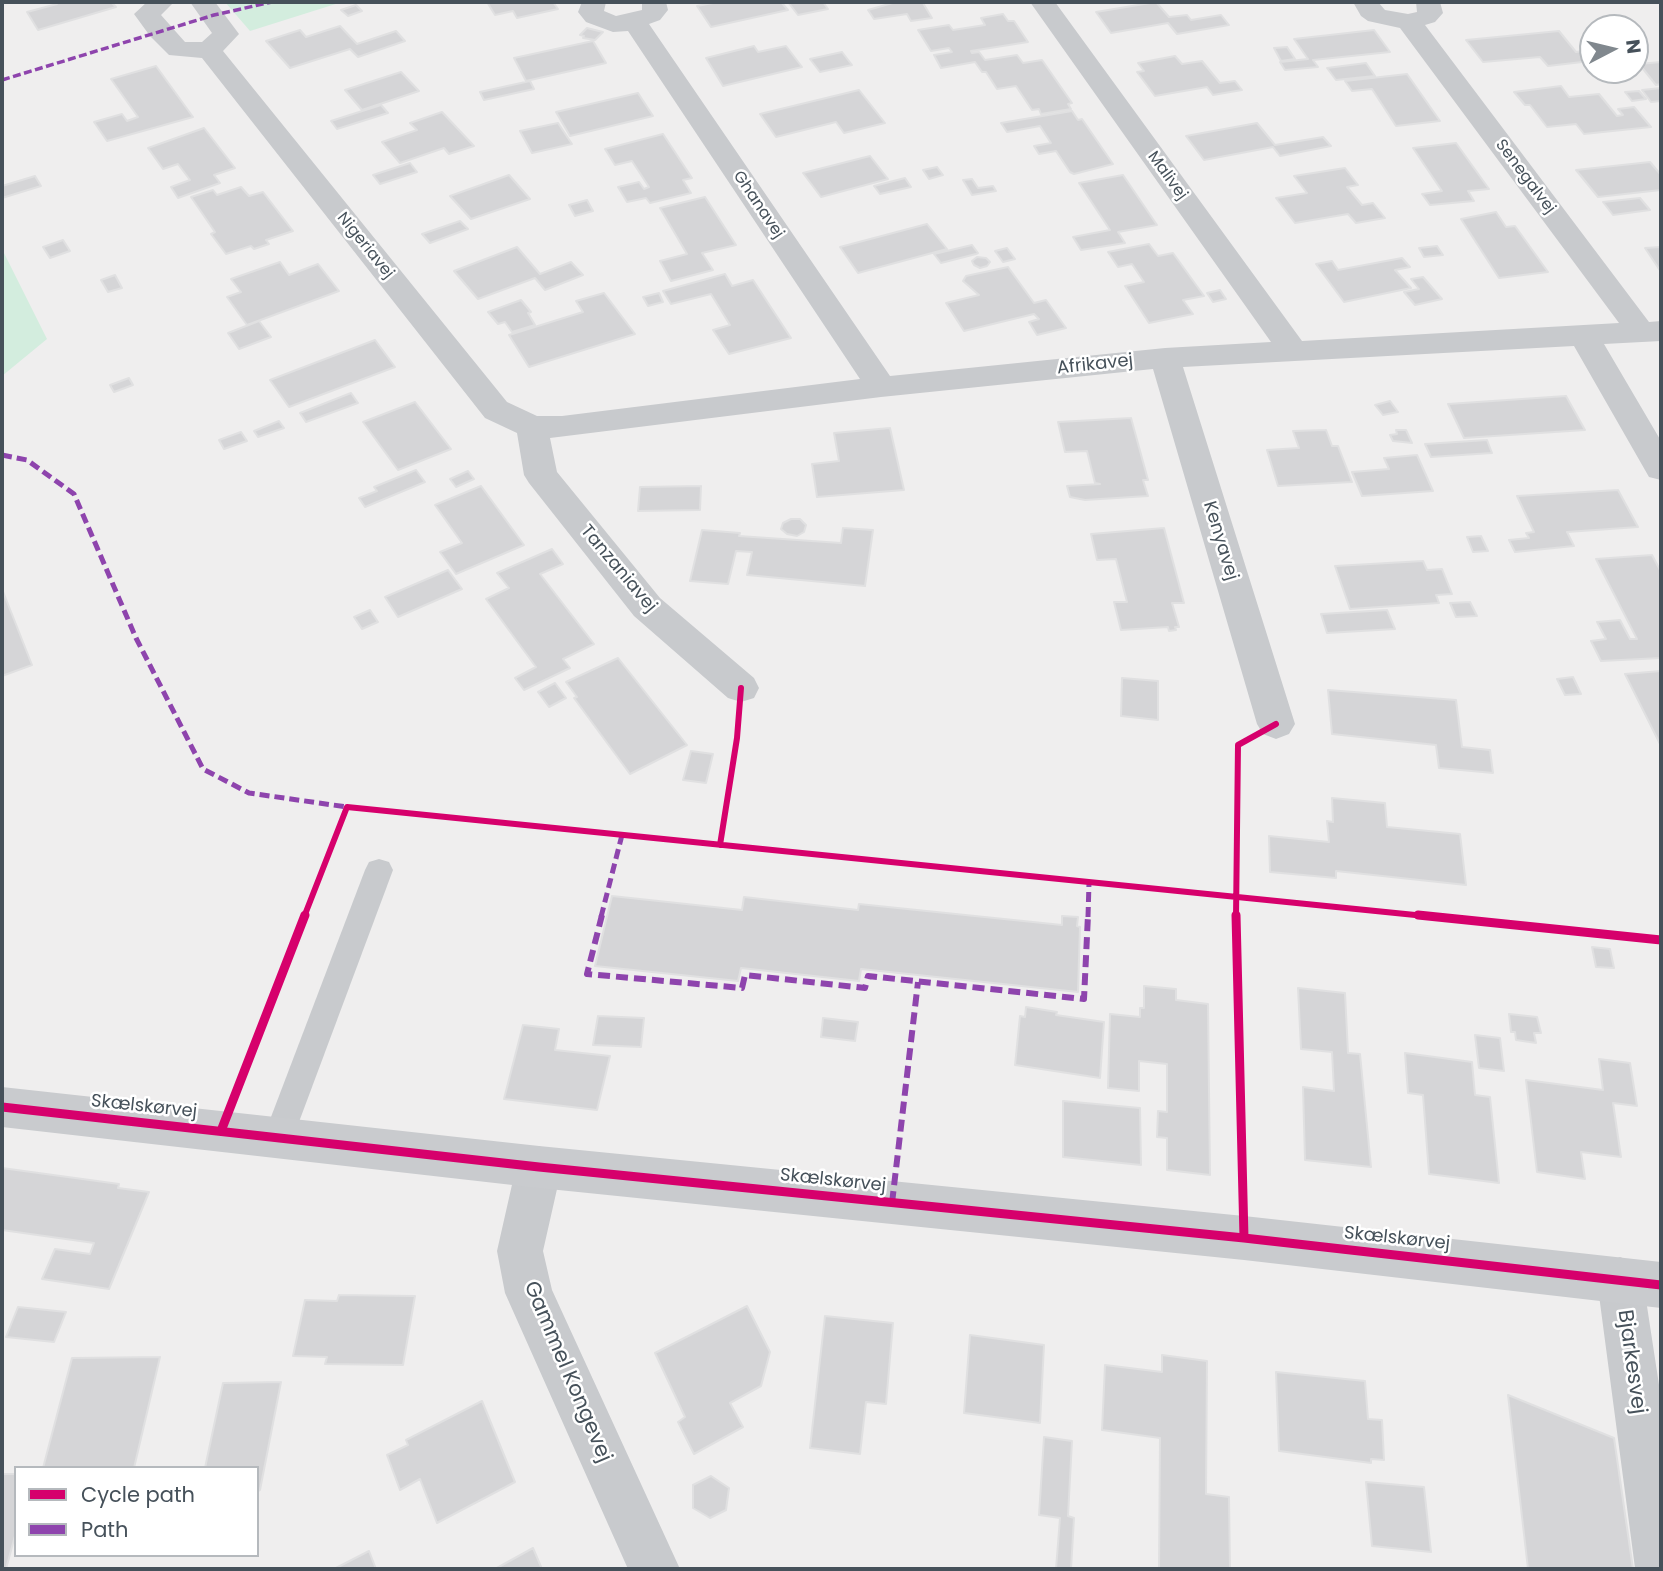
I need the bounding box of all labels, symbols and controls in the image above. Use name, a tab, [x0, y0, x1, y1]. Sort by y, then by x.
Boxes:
north arrow	[1579, 14, 1649, 84]
text: N	[1619, 38, 1648, 55]
street label: Senegalvej	[1491, 136, 1559, 218]
street label: Malivej	[1143, 148, 1191, 204]
street label: Ghanavej	[728, 168, 788, 242]
street label: Nigeriavej	[333, 209, 397, 283]
street label: Afrikavej	[1056, 350, 1134, 380]
street label: Kenyavej	[1198, 499, 1242, 583]
street label: Tanzaniavej	[575, 521, 661, 617]
street label: Skælskørvej	[90, 1091, 198, 1123]
street label: Skælskørvej	[779, 1165, 887, 1197]
street label: Skælskørvej	[1343, 1223, 1451, 1255]
street label: Gammel Kongevej	[517, 1278, 617, 1466]
street label: Bjarkesvej	[1611, 1308, 1651, 1416]
legend	[14, 1466, 259, 1557]
text: Cycle path	[81, 1480, 195, 1509]
text: Path	[81, 1515, 128, 1544]

